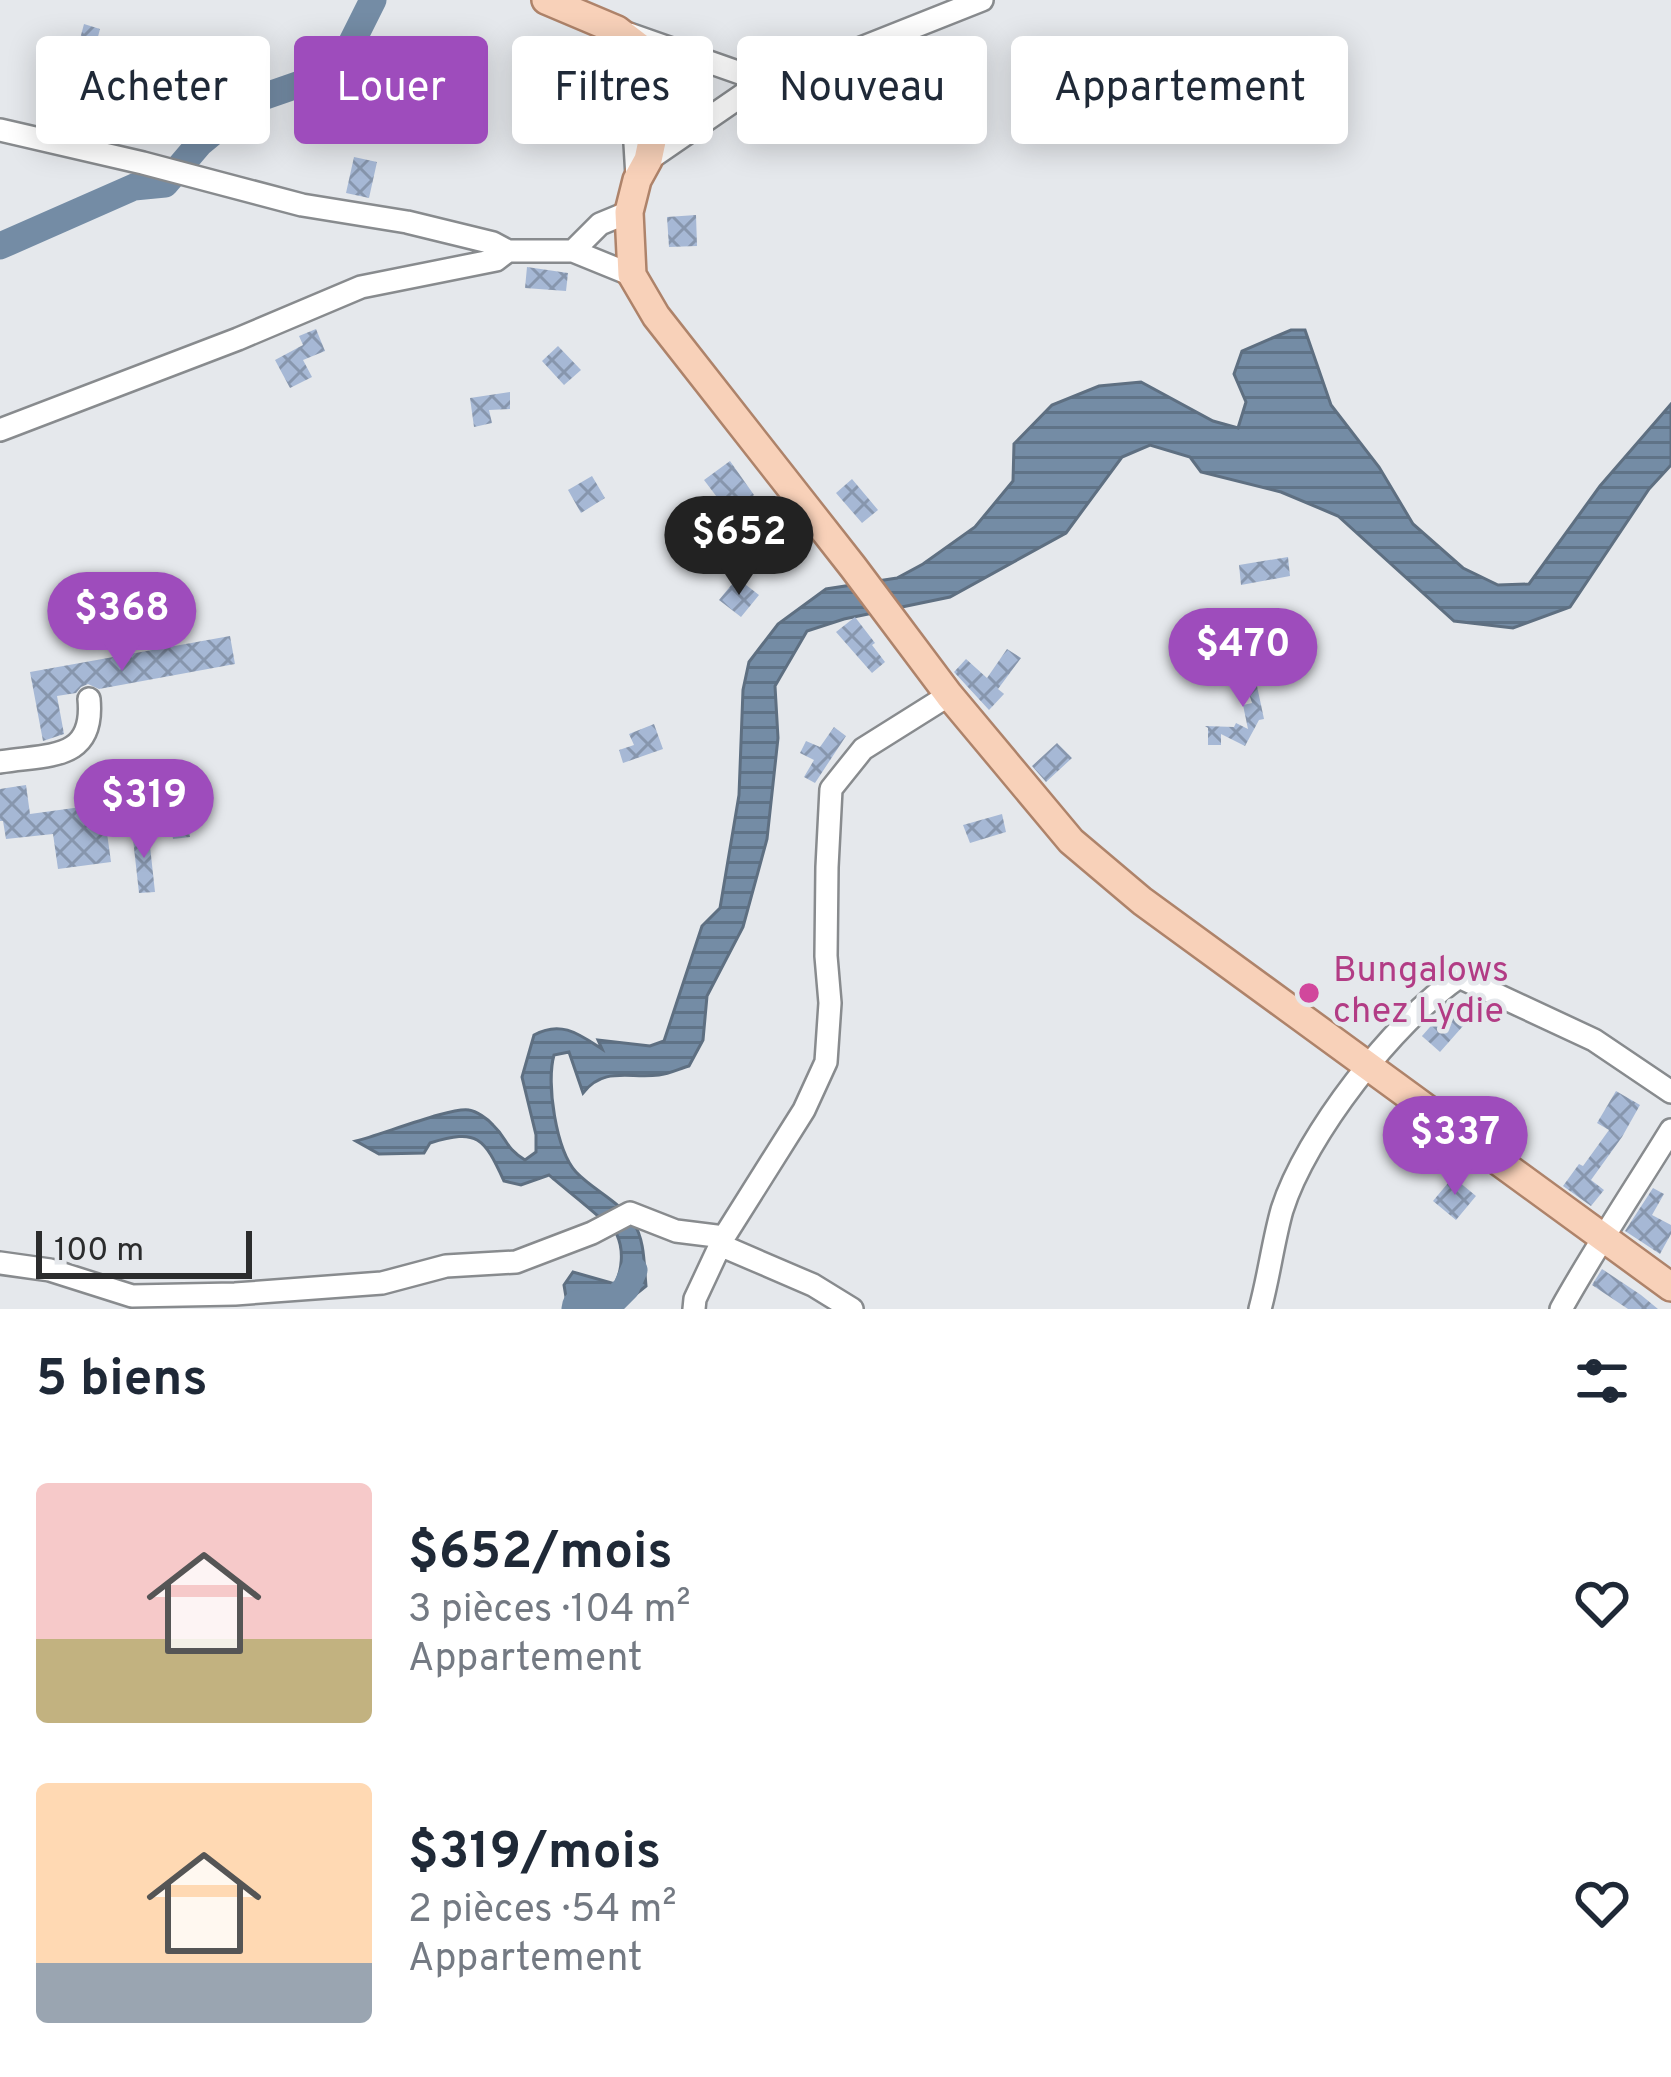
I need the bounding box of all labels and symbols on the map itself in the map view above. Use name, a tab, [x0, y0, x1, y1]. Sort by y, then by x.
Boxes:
pin: $652	[668, 496, 810, 598]
pin: $368	[51, 572, 193, 674]
pin: $470	[1172, 608, 1314, 710]
pin: $319	[73, 759, 215, 861]
place label: Bungalows chez Lydie	[1333, 949, 1509, 1036]
marker: Bungalows chez Lydie	[1296, 980, 1322, 1006]
pin: $337	[1384, 1096, 1526, 1198]
scale bar	[36, 1225, 252, 1278]

